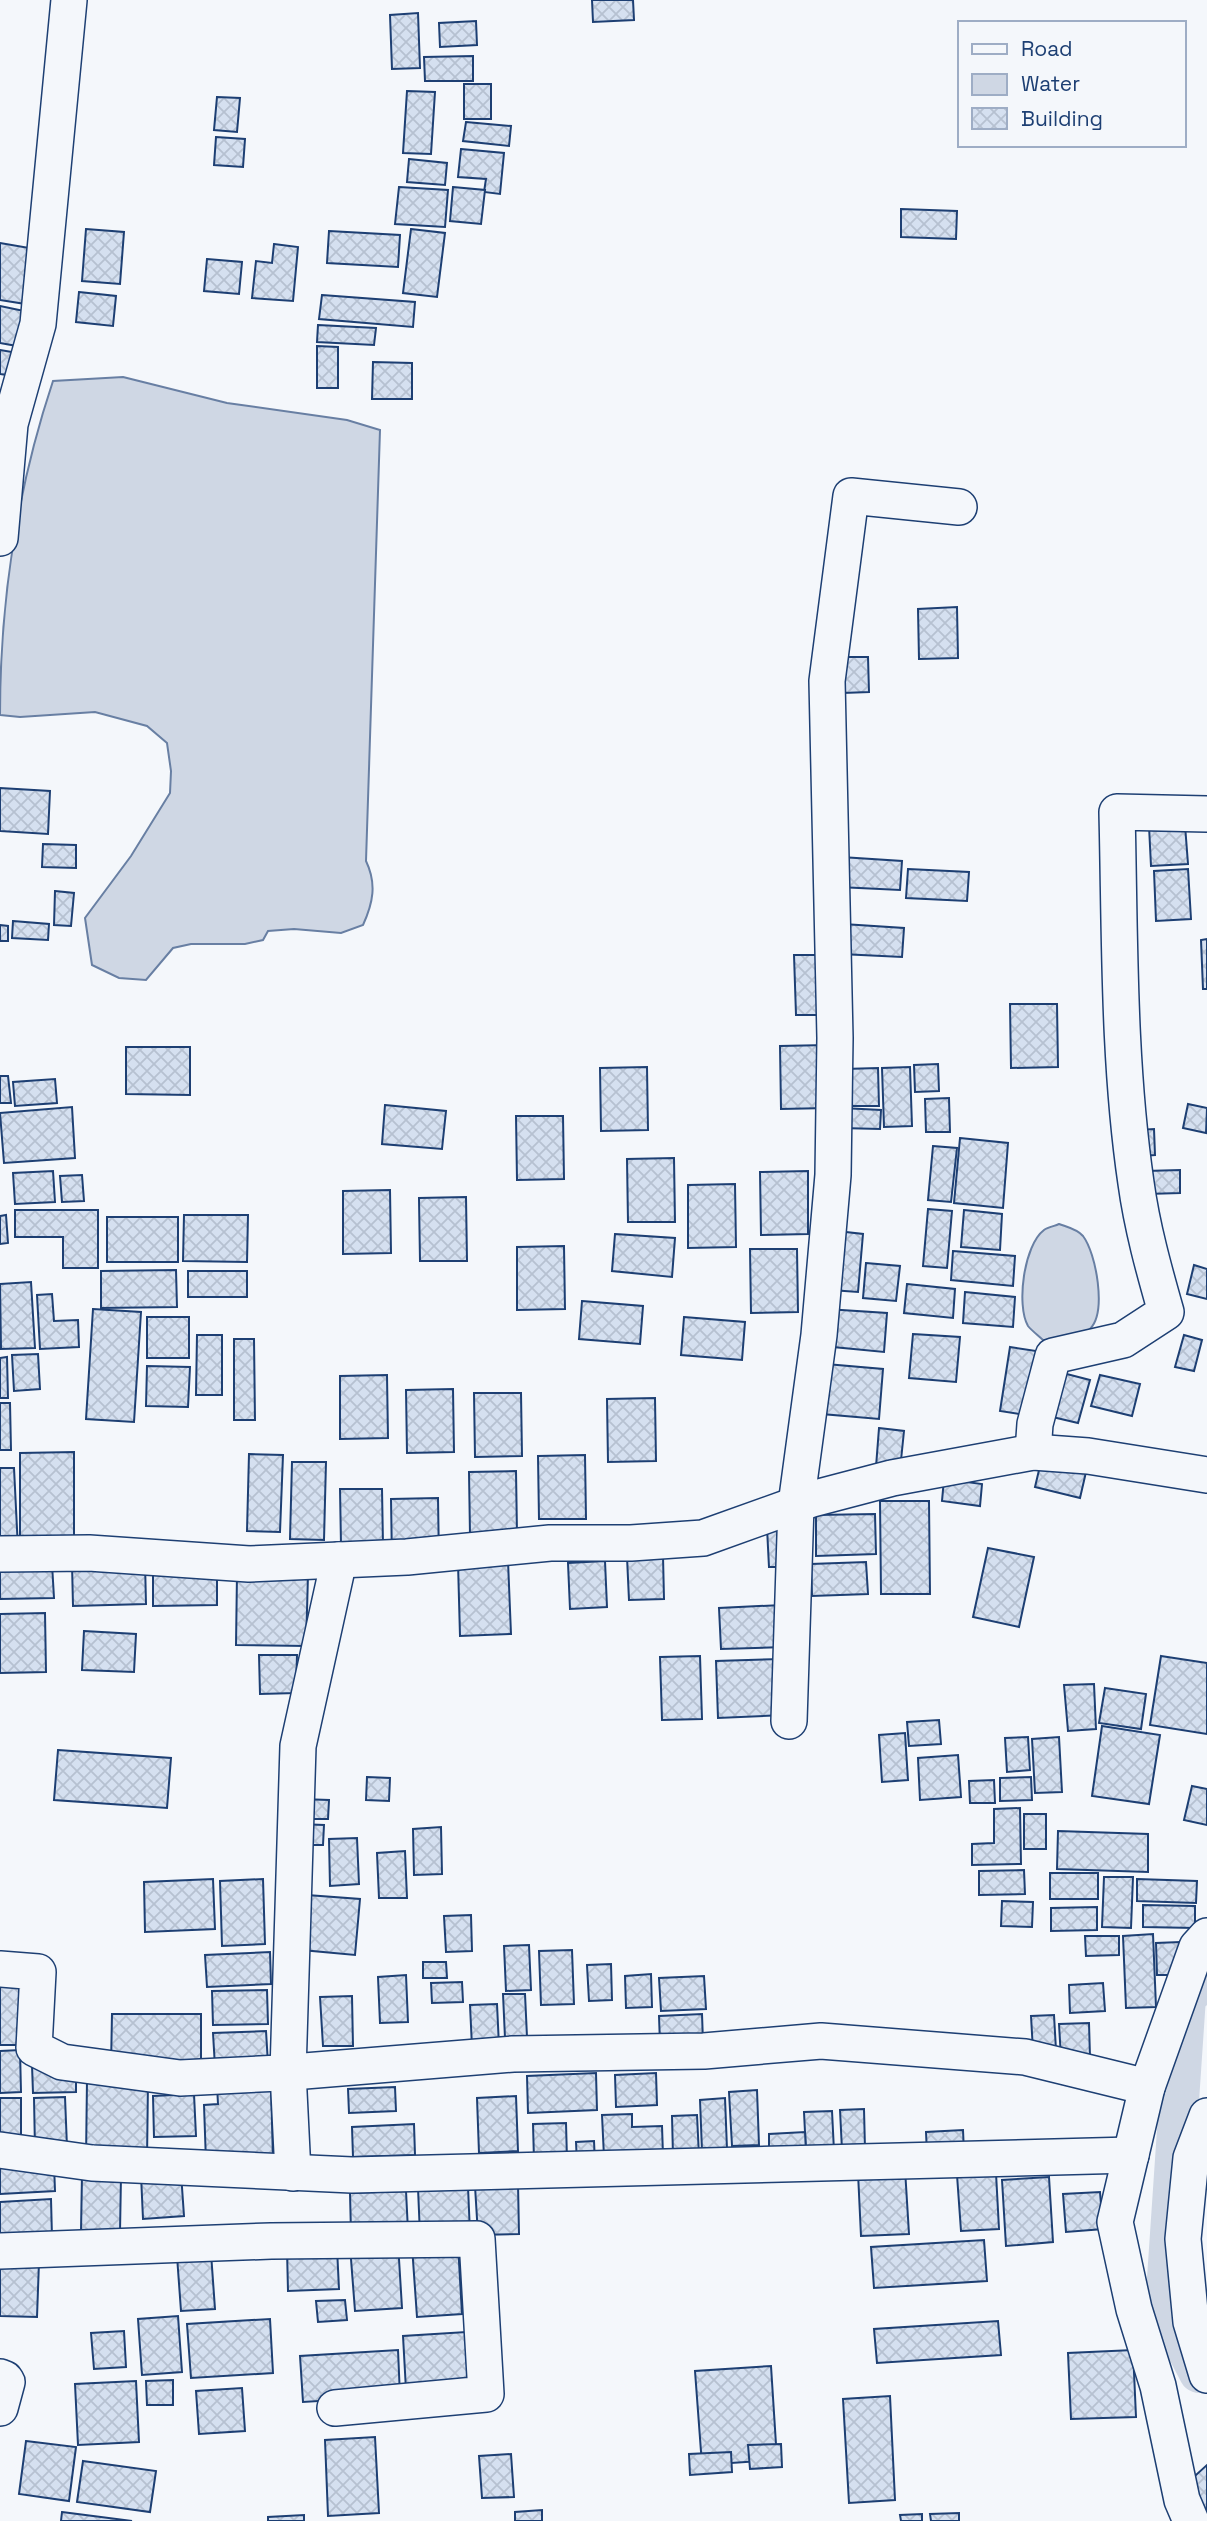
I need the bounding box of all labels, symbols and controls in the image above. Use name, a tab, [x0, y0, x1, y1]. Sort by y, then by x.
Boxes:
legend	[958, 21, 1186, 147]
text: Road	[1021, 35, 1073, 62]
text: Water	[1021, 70, 1080, 97]
text: Building	[1021, 105, 1103, 132]

